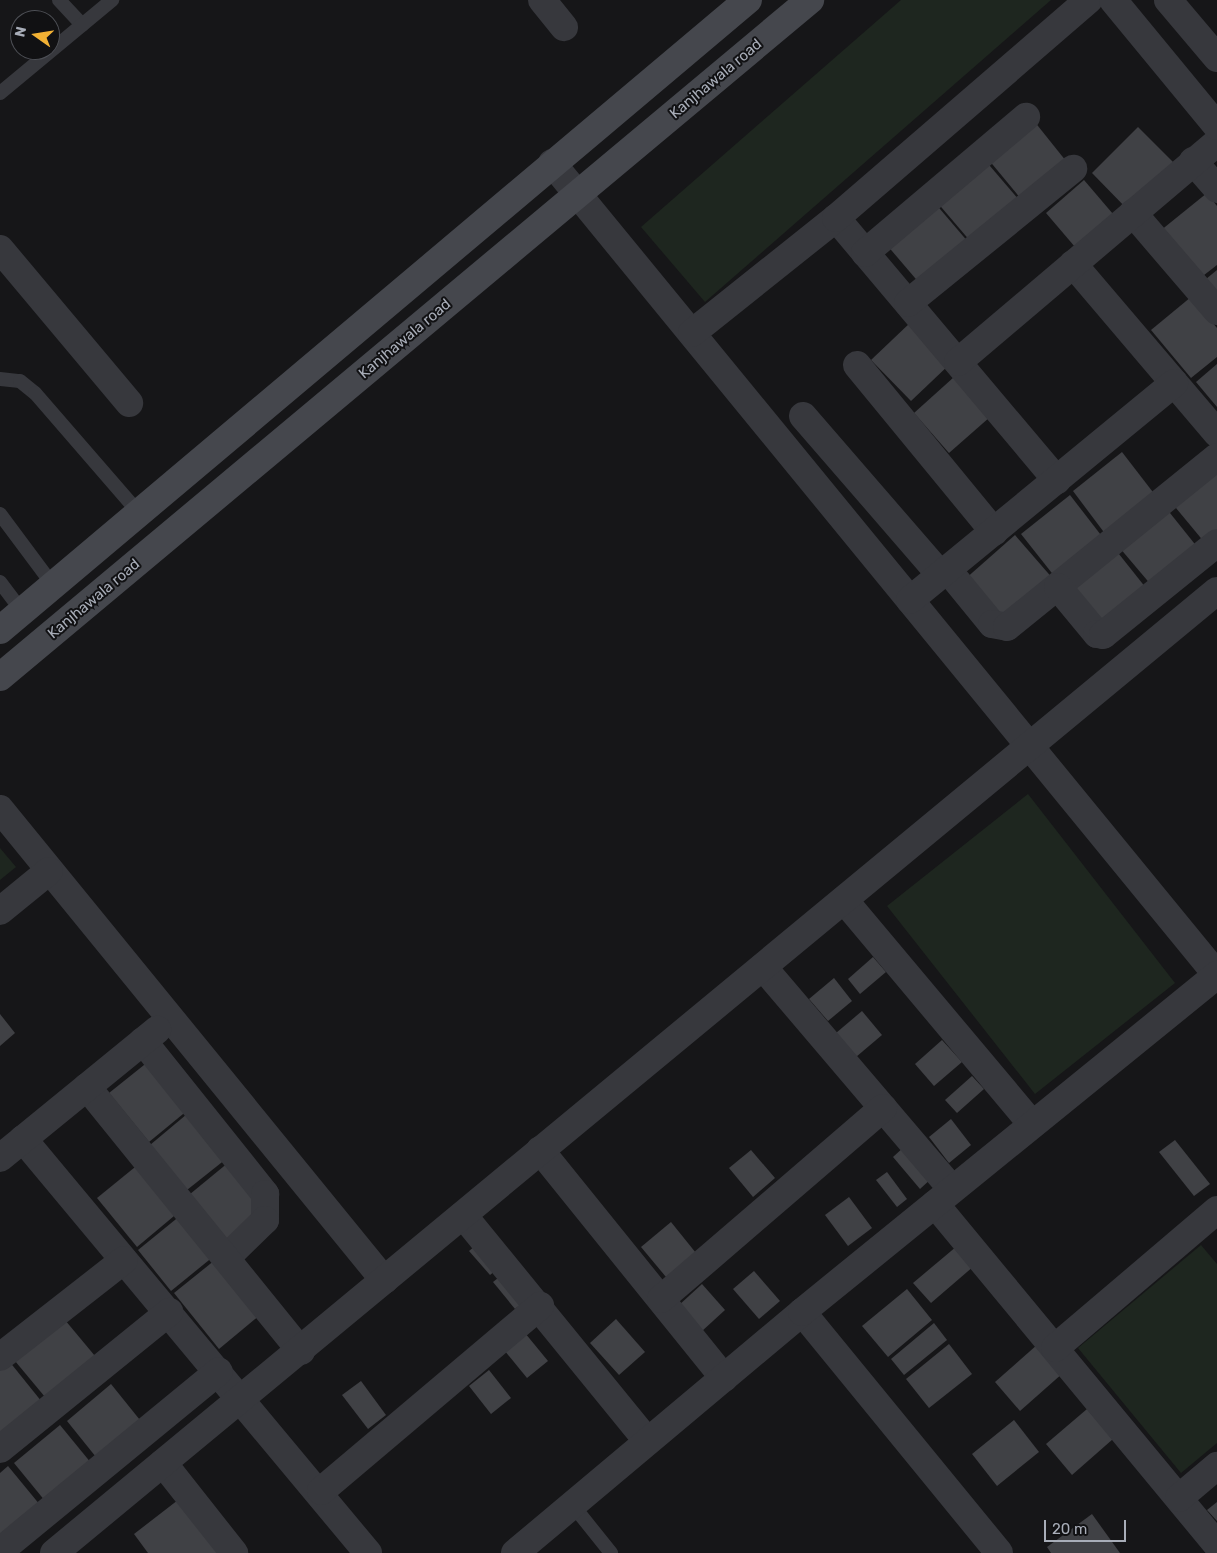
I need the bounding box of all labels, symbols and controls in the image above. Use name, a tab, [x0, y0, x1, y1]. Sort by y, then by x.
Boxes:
north arrow	[10, 10, 60, 60]
text: N	[11, 25, 30, 39]
street label: Kanjhawala road	[666, 35, 766, 123]
street label: Kanjhawala road	[355, 295, 455, 383]
street label: Kanjhawala road	[44, 555, 144, 643]
scale bar	[1047, 1510, 1130, 1542]
text: 20 m	[1052, 1520, 1087, 1538]

